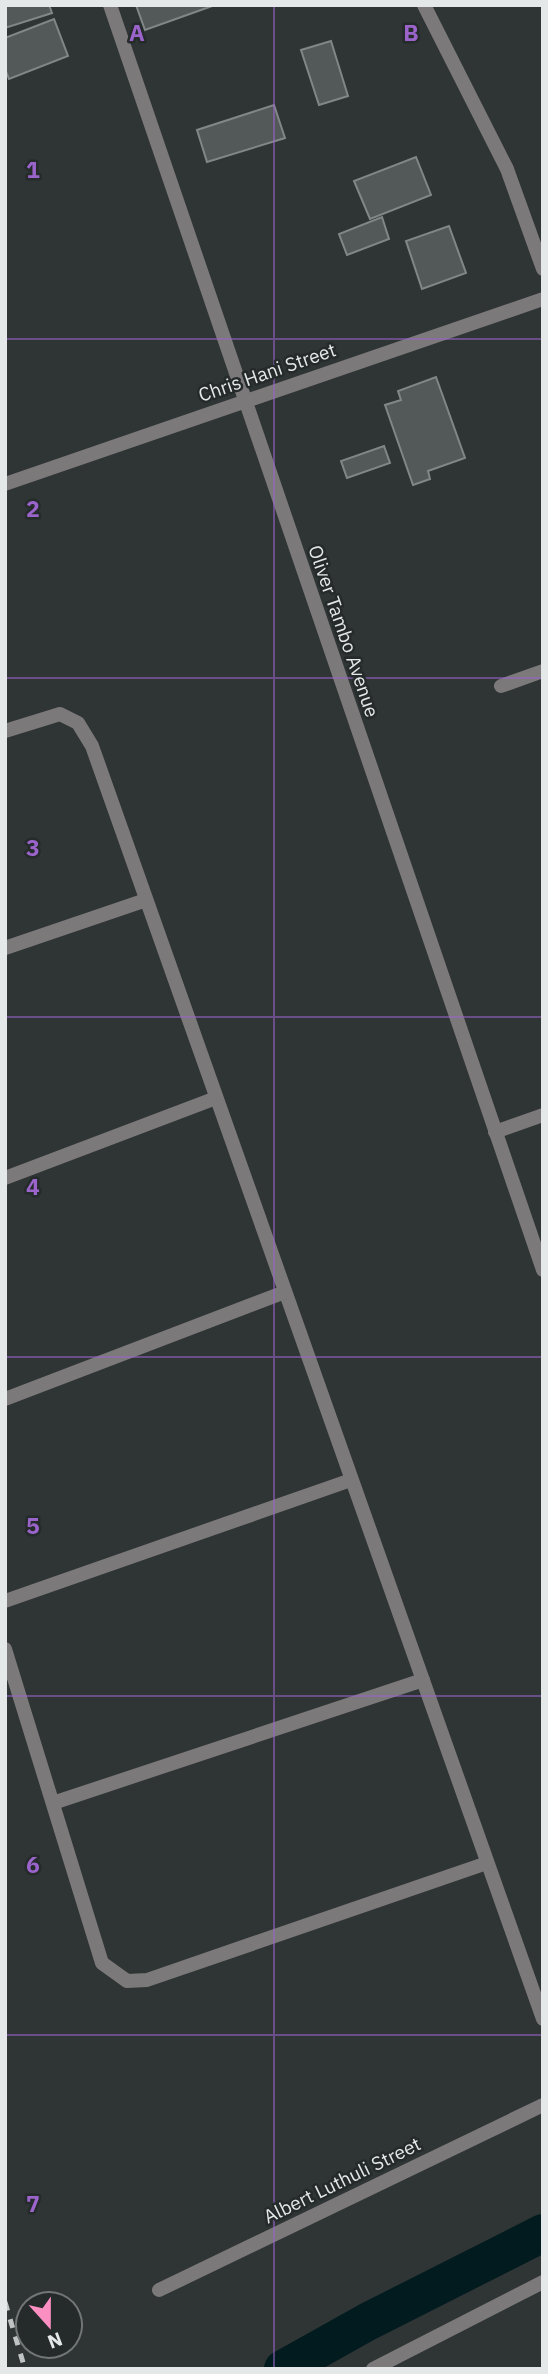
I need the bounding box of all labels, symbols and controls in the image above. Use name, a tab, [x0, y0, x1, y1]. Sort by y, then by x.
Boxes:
text: A	[129, 17, 145, 47]
text: B	[403, 17, 419, 47]
text: 1	[26, 154, 40, 184]
street label: Chris Hani Street	[195, 337, 339, 407]
text: 2	[26, 493, 40, 523]
street label: Oliver Tambo Avenue	[303, 542, 385, 720]
text: 3	[26, 832, 40, 862]
text: 4	[26, 1171, 40, 1201]
text: 5	[26, 1510, 40, 1540]
text: 6	[26, 1849, 40, 1879]
street label: Albert Luthuli Street	[259, 2132, 425, 2228]
text: 7	[26, 2188, 40, 2218]
north arrow	[14, 2290, 84, 2360]
text: N	[44, 2327, 66, 2355]

